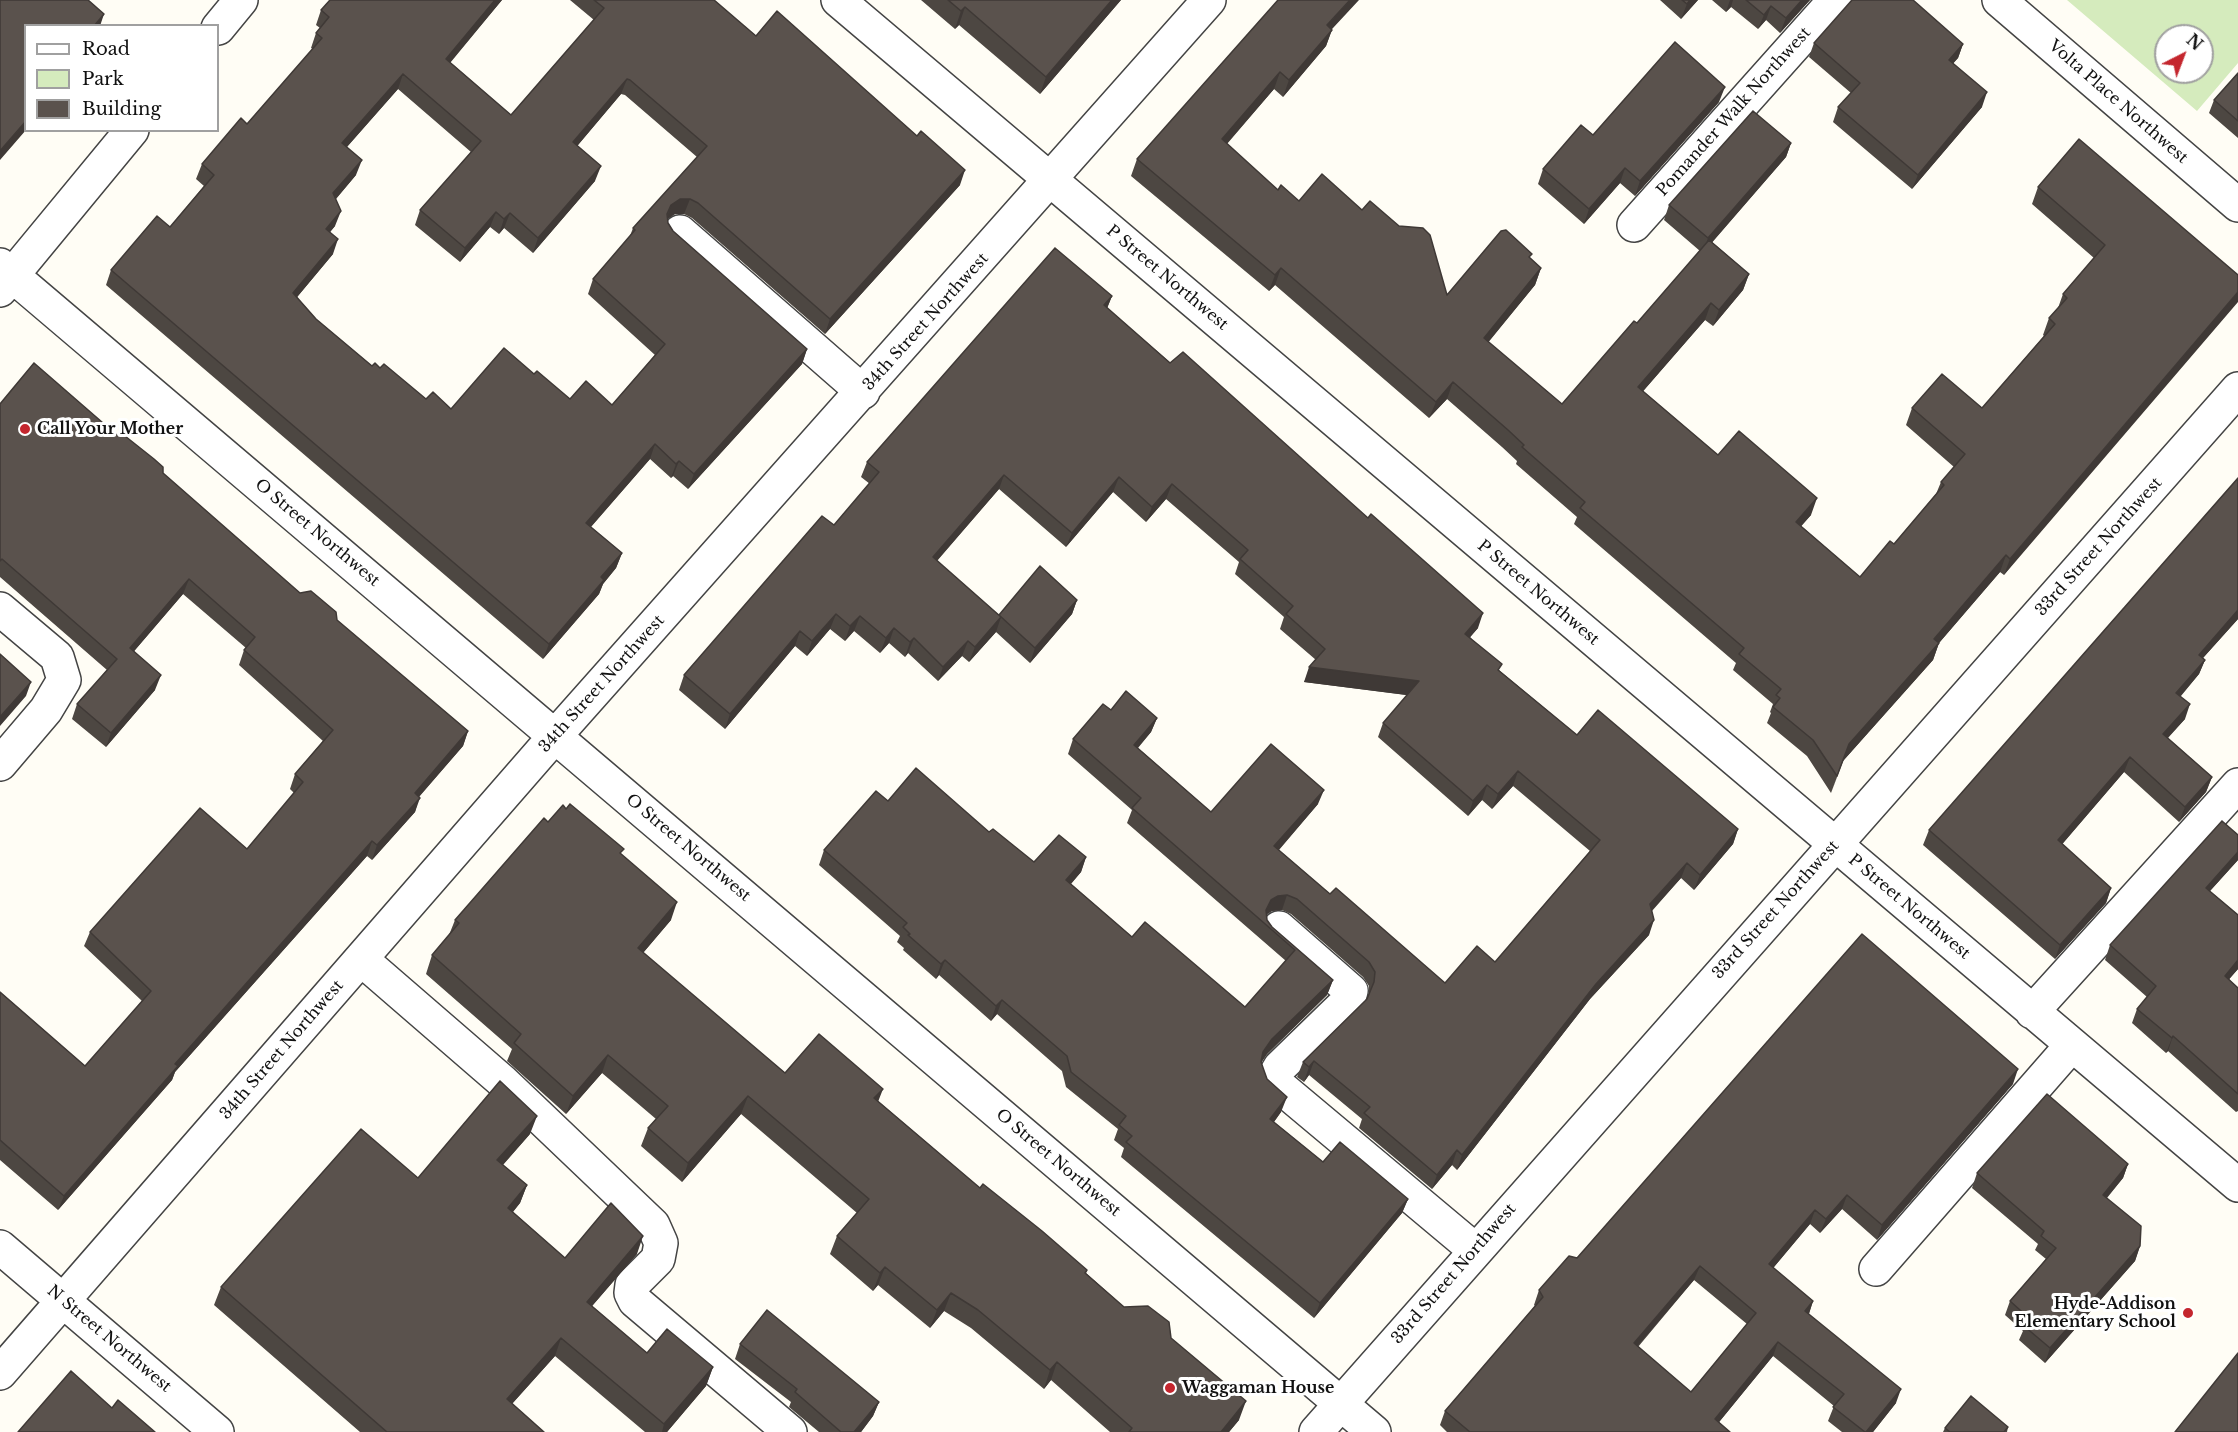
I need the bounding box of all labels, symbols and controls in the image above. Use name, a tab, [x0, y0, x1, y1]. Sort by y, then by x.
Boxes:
legend	[24, 24, 219, 132]
street label: Pomander Walk Northwest	[1653, 24, 1815, 200]
north arrow	[2154, 24, 2214, 84]
text: N	[2182, 30, 2207, 55]
street label: Volta Place Northwest	[2044, 36, 2192, 168]
text: Road	[82, 38, 130, 60]
text: Park	[82, 68, 124, 90]
text: Building	[82, 98, 161, 120]
street label: P Street Northwest	[1102, 222, 1232, 334]
street label: 34th Street Northwest	[859, 249, 993, 395]
place label: Call Your Mother	[37, 419, 183, 439]
marker: Call Your Mother	[18, 422, 32, 436]
street label: 33rd Street Northwest	[2032, 474, 2166, 620]
street label: O Street Northwest	[251, 475, 383, 591]
street label: P Street Northwest	[1473, 537, 1603, 649]
street label: 34th Street Northwest	[535, 611, 669, 757]
street label: O Street Northwest	[622, 790, 754, 906]
street label: 33rd Street Northwest	[1709, 837, 1843, 983]
street label: P Street Northwest	[1844, 851, 1974, 963]
street label: 34th Street Northwest	[216, 976, 348, 1124]
street label: O Street Northwest	[992, 1105, 1124, 1221]
street label: 33rd Street Northwest	[1388, 1200, 1520, 1348]
street label: N Street Northwest	[43, 1281, 175, 1397]
place label: Hyde-Addison Elementary School	[2014, 1294, 2176, 1332]
marker: Hyde-Addison Elementary School	[2181, 1306, 2195, 1320]
place label: Waggaman House	[1182, 1378, 1334, 1398]
marker: Waggaman House	[1163, 1381, 1177, 1395]

